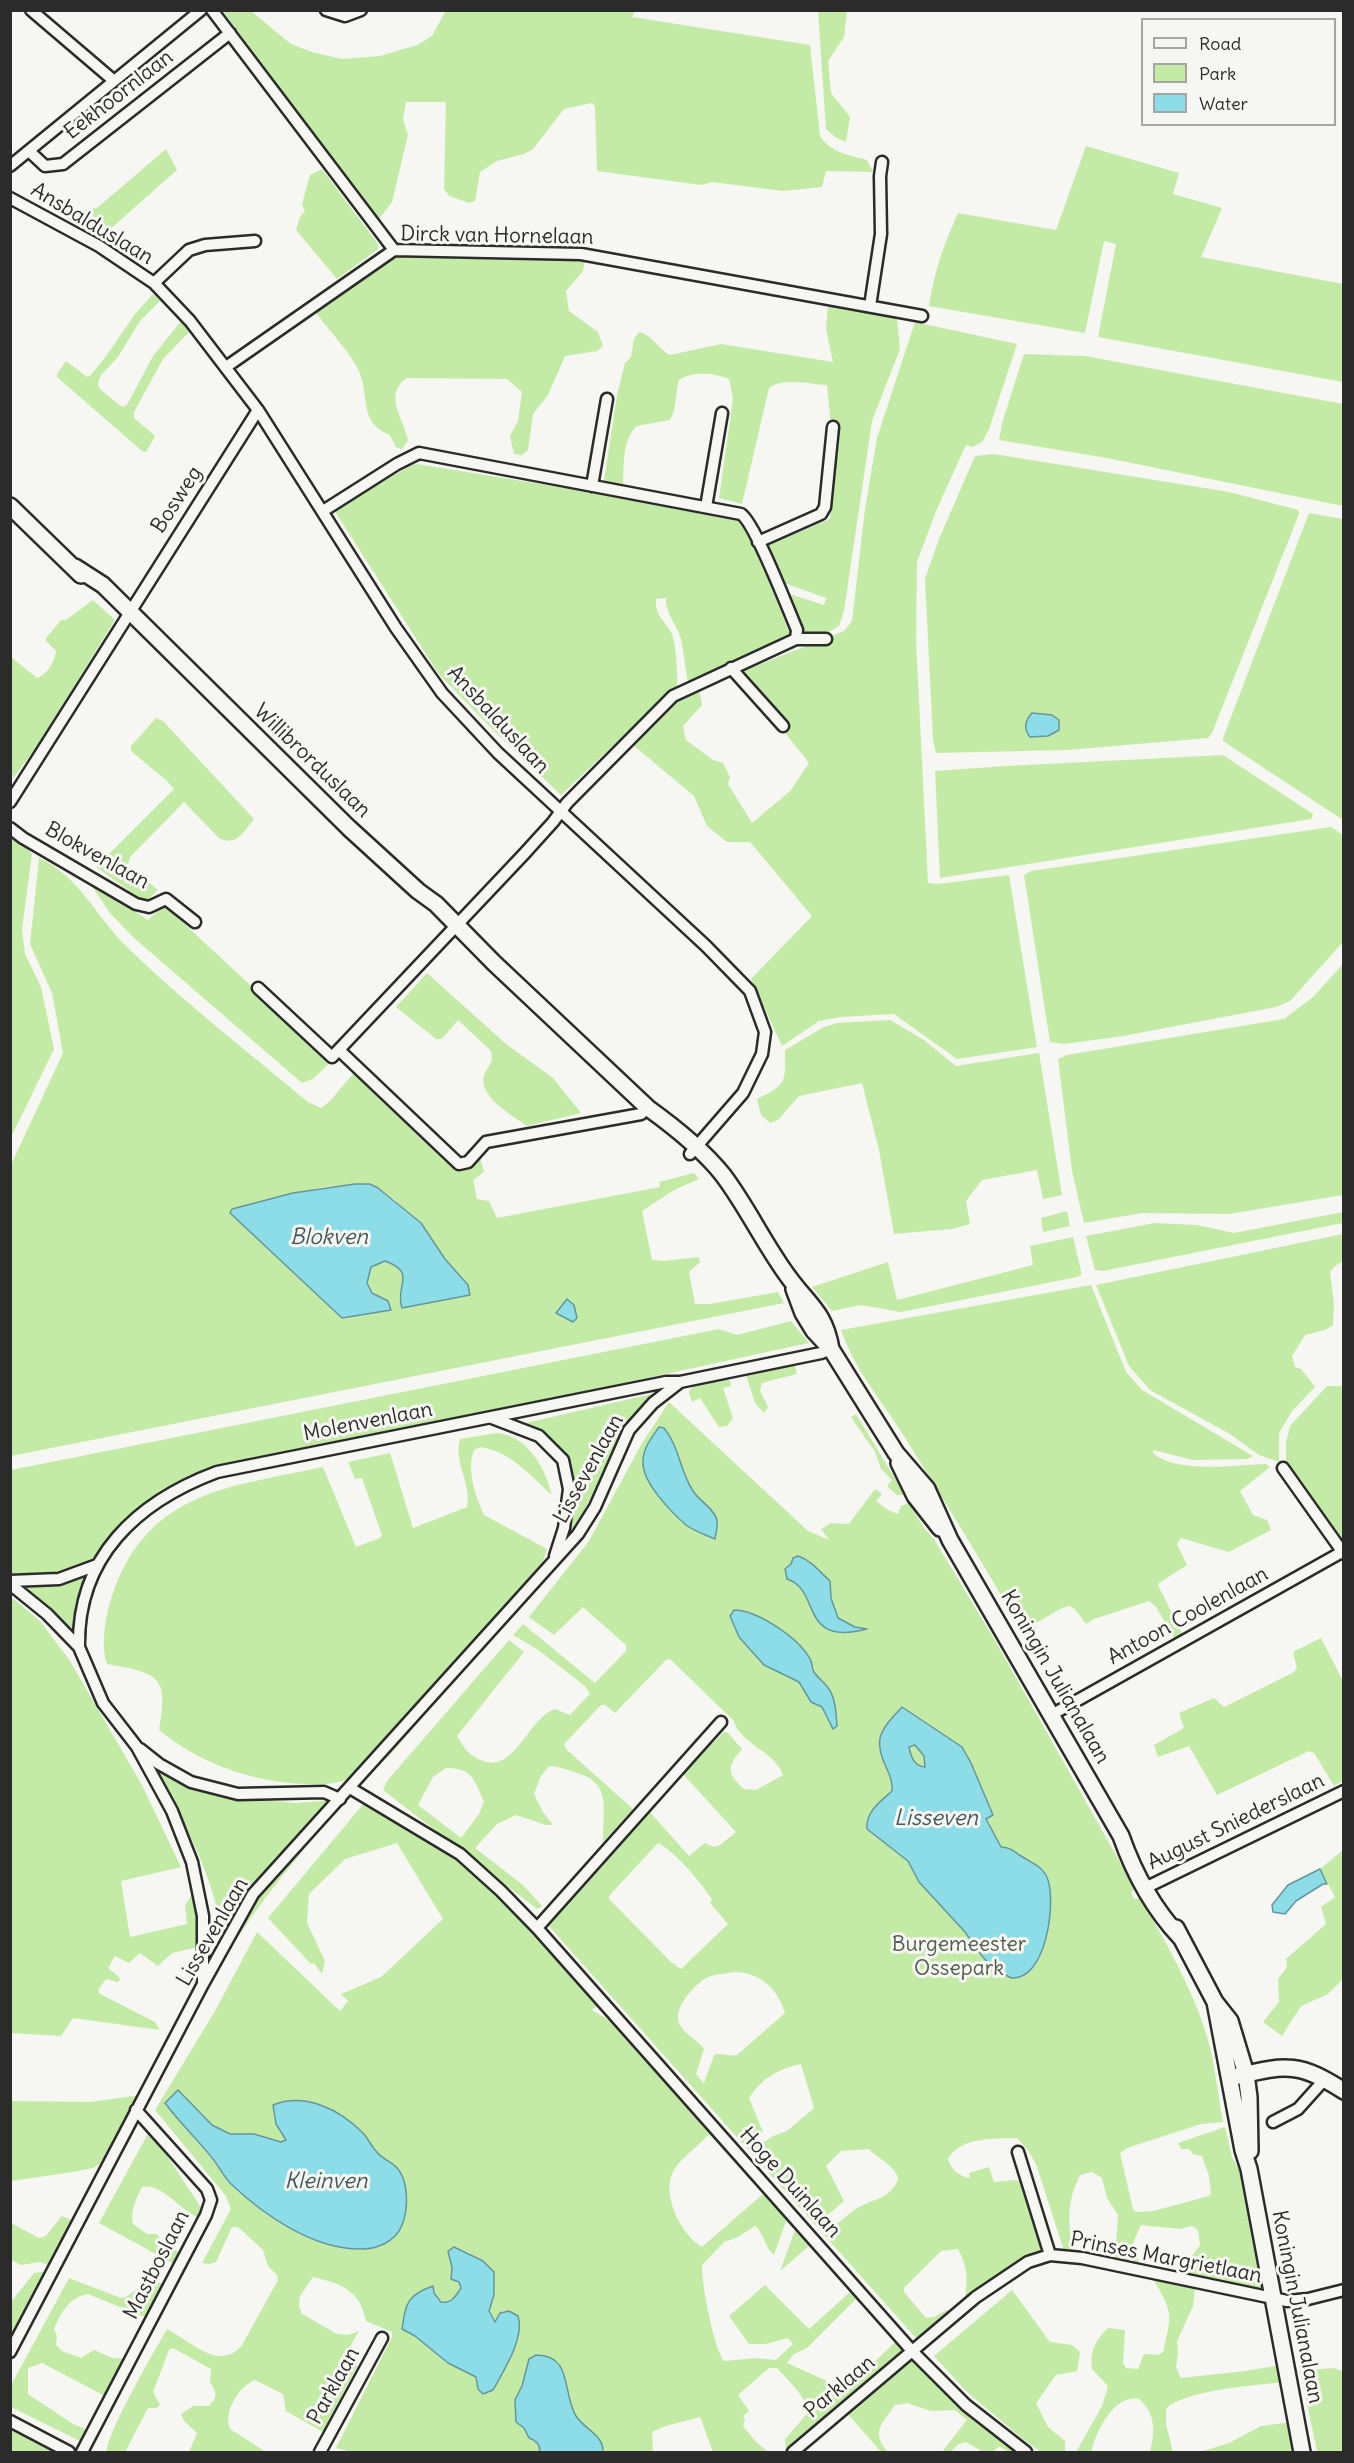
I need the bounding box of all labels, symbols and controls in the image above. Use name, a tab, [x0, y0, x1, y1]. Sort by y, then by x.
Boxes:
legend	[1141, 18, 1336, 126]
text: Road	[1199, 32, 1241, 55]
street label: Eekhoornlaan	[60, 45, 178, 145]
text: Park	[1199, 62, 1236, 85]
text: Water	[1199, 92, 1248, 115]
street label: Ansbalduslaan	[26, 178, 158, 270]
street label: Dirck van Hornelaan	[400, 222, 594, 250]
street label: Bosweg	[146, 462, 208, 538]
street label: Ansbalduslaan	[442, 661, 554, 779]
street label: Willibrorduslaan	[248, 699, 376, 823]
street label: Blokvenlaan	[40, 817, 154, 895]
water label: Blokven	[290, 1225, 368, 1251]
street label: Molenvenlaan	[301, 1397, 435, 1447]
street label: Lissevenlaan	[549, 1410, 629, 1528]
street label: Antoon Coolenlaan	[1103, 1561, 1273, 1671]
street label: Koningin Julianalaan	[995, 1586, 1115, 1768]
street label: August Sniederslaan	[1143, 1768, 1329, 1876]
water label: Lisseven	[894, 1806, 978, 1832]
street label: Lissevenlaan	[172, 1873, 254, 1991]
park label: Burgemeester Ossepark	[892, 1932, 1026, 1982]
street label: Hoge Duinlaan	[734, 2123, 846, 2243]
water label: Kleinven	[284, 2169, 368, 2195]
street label: Mastboslaan	[119, 2206, 195, 2324]
street label: Koningin Julianalaan	[1266, 2208, 1328, 2406]
street label: Prinses Margrietlaan	[1068, 2227, 1264, 2289]
street label: Parklaan	[303, 2343, 365, 2429]
street label: Parklaan	[800, 2350, 880, 2424]

